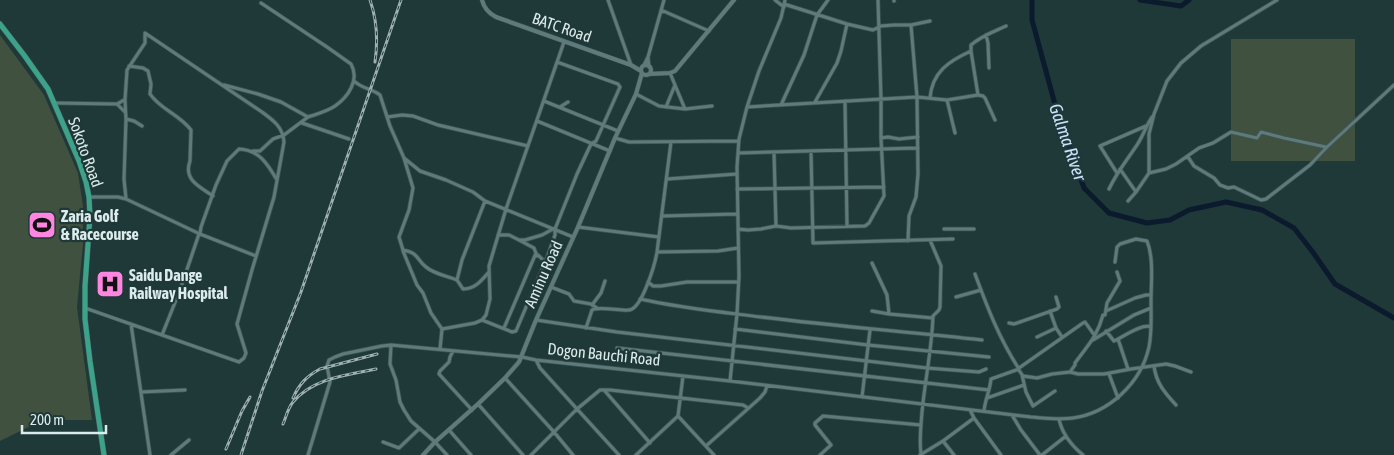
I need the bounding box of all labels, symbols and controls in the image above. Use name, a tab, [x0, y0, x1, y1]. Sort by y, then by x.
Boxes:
street label: BATC Road	[530, 8, 594, 46]
water label: Galma River	[1045, 101, 1091, 184]
street label: Sokoto Road	[65, 115, 107, 189]
place label: Zaria Golf & Racecourse	[61, 207, 139, 243]
sports icon: Zaria Golf & Racecourse	[27, 210, 57, 240]
street label: Aminu Road	[520, 238, 566, 310]
place label: Saidu Dange Railway Hospital	[129, 266, 229, 302]
hospital icon: Saidu Dange Railway Hospital	[95, 269, 125, 299]
street label: Dogon Bauchi Road	[547, 339, 661, 370]
scale bar	[22, 402, 106, 434]
text: 200 m	[30, 411, 64, 428]

